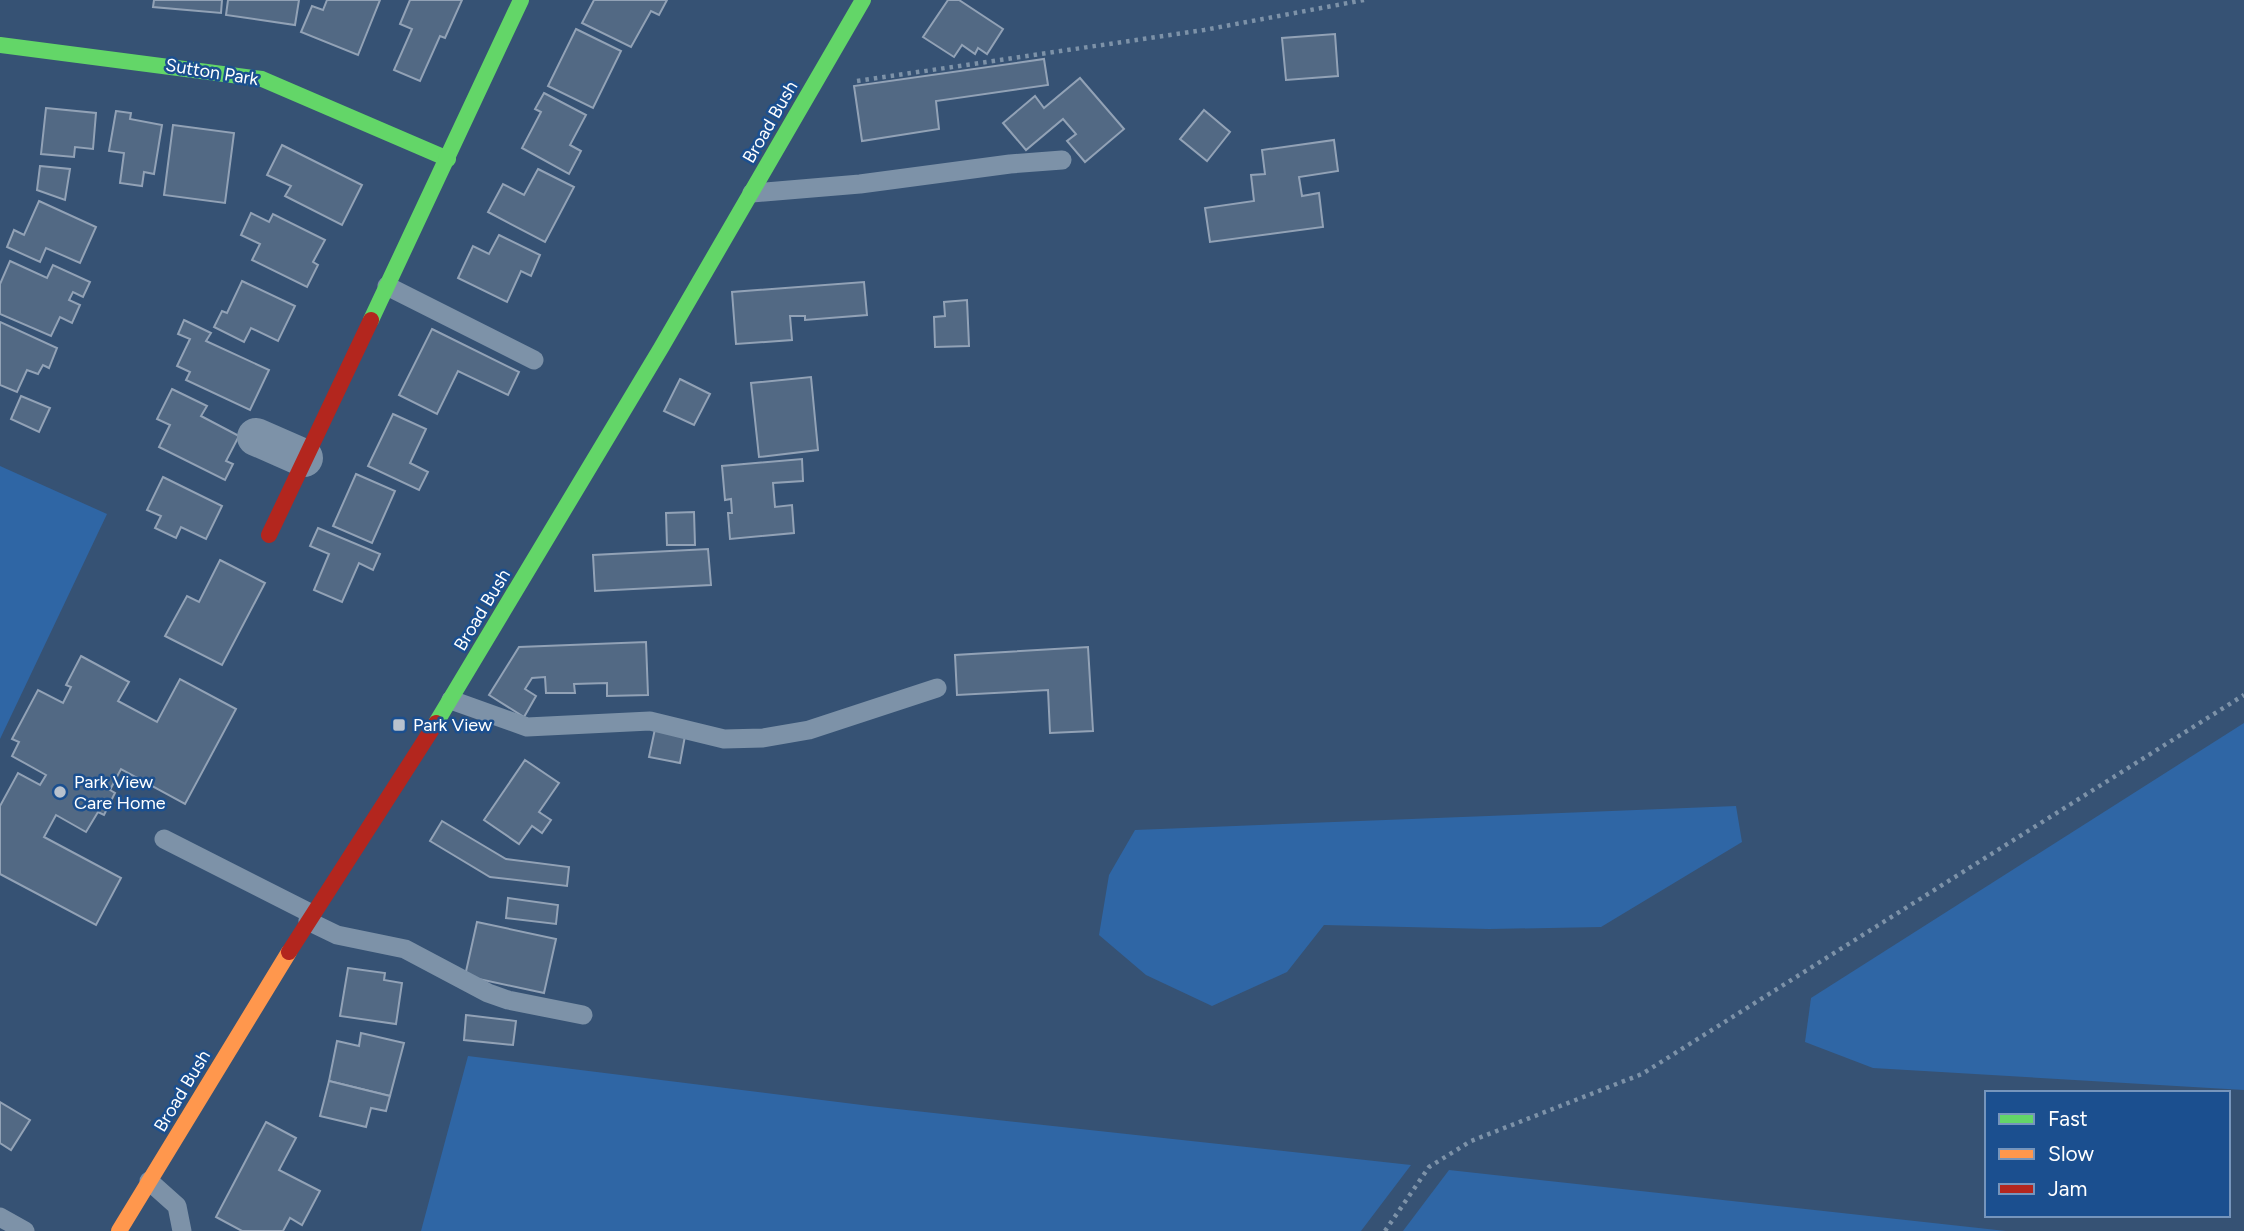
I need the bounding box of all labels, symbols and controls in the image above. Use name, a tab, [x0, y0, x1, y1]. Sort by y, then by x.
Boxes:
street label: Sutton Park	[164, 54, 260, 90]
street label: Broad Bush	[738, 77, 802, 167]
street label: Broad Bush	[449, 565, 515, 655]
place label: Park View	[413, 714, 492, 736]
marker: Park View	[391, 717, 407, 733]
place label: Park View Care Home	[74, 771, 166, 814]
marker: Park View Care Home	[52, 784, 68, 800]
street label: Broad Bush	[149, 1046, 215, 1136]
legend	[1985, 1091, 2230, 1217]
text: Fast	[2048, 1106, 2088, 1131]
text: Slow	[2048, 1141, 2094, 1166]
text: Jam	[2048, 1176, 2087, 1201]

